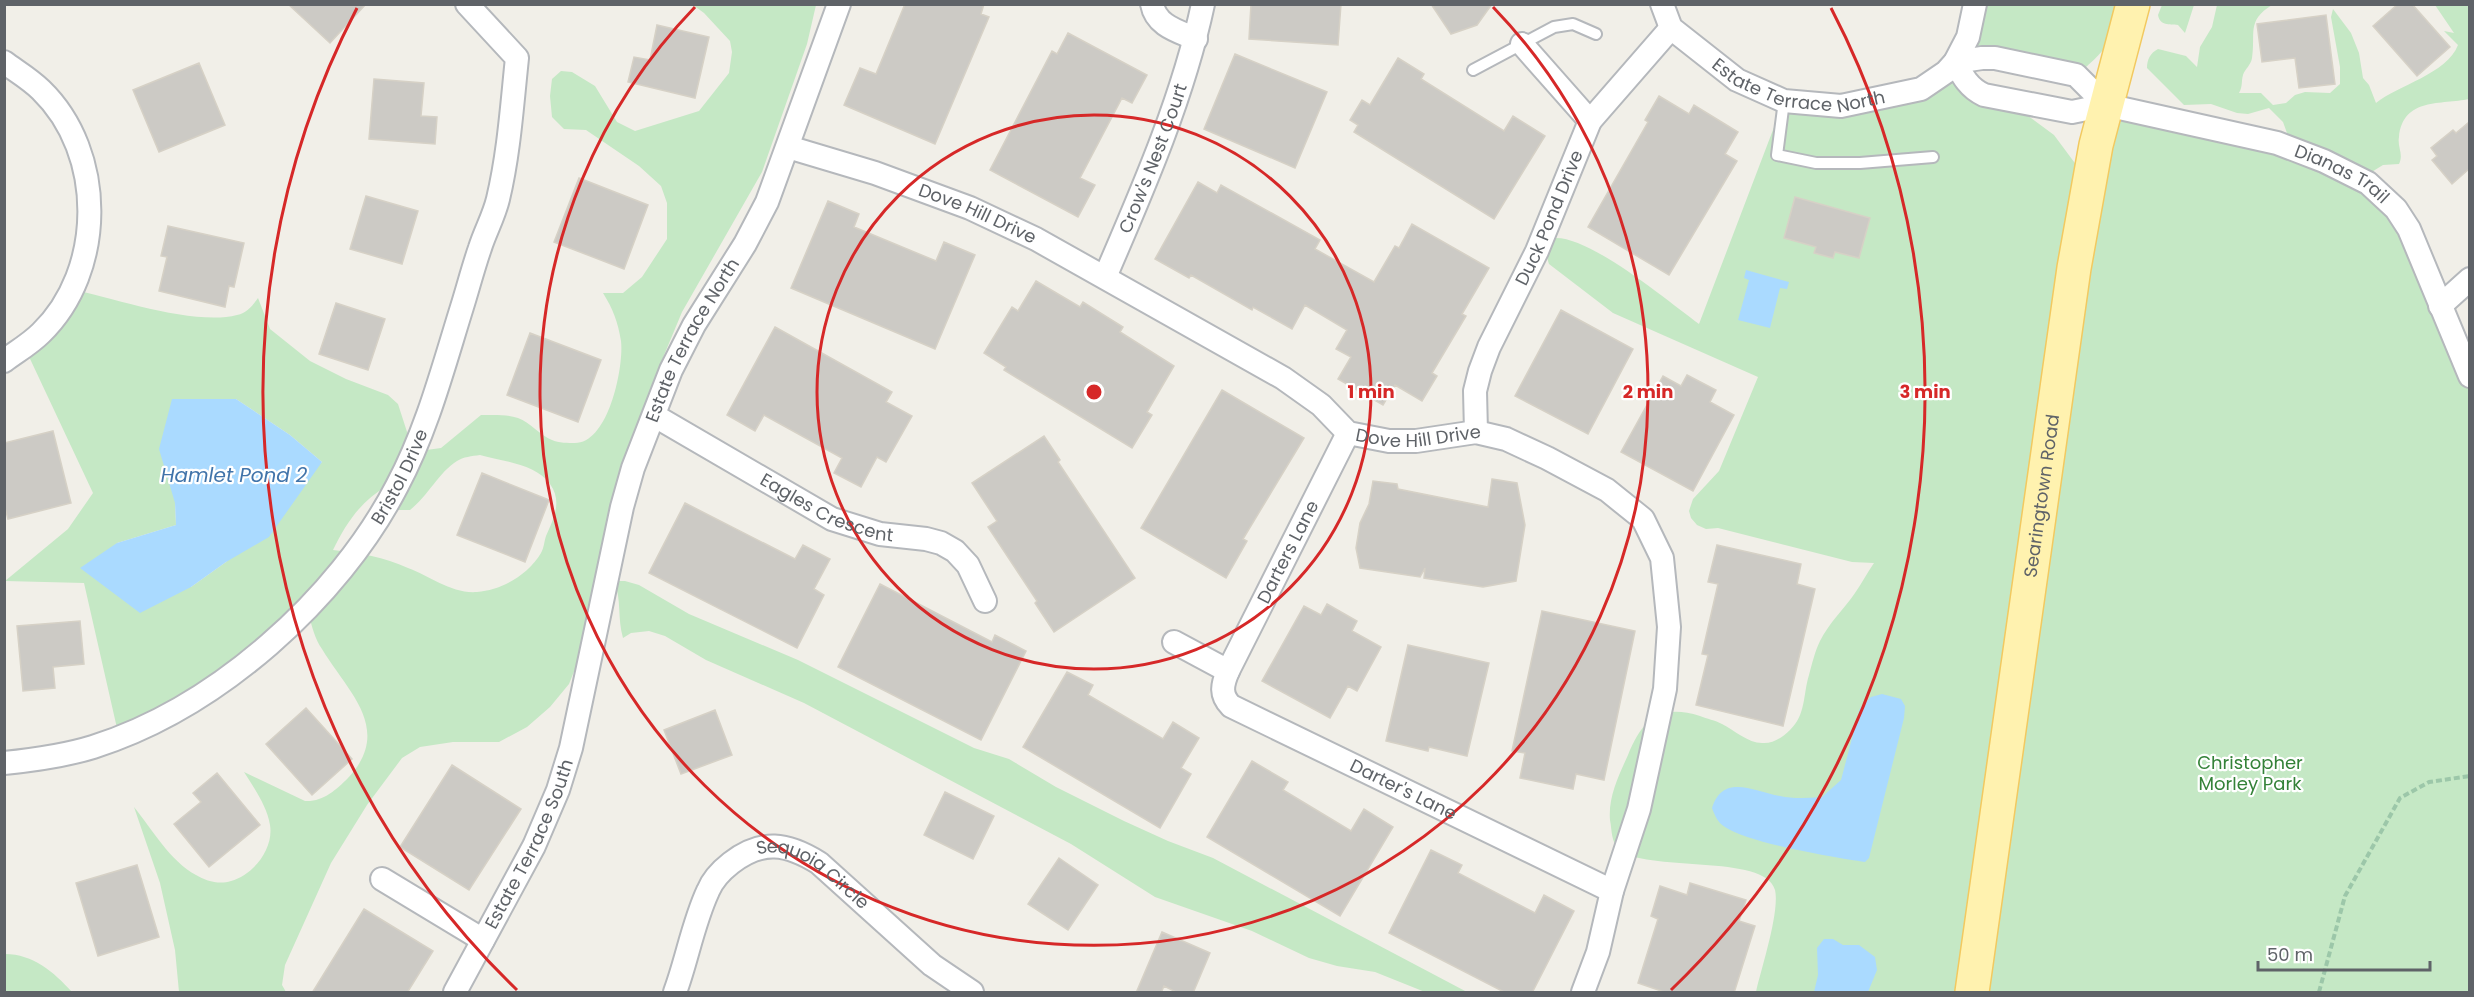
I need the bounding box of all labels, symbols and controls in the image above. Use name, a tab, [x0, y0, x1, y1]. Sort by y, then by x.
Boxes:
street label: Estate Terrace North	[1707, 52, 1887, 119]
street label: Crow's Nest Court	[1112, 80, 1193, 237]
street label: Dianas Trail	[2291, 138, 2395, 209]
street label: Duck Pond Drive	[1509, 146, 1589, 290]
street label: Dove Hill Drive	[915, 177, 1041, 249]
street label: Estate Terrace North	[639, 253, 745, 426]
text: 1 min	[1347, 379, 1395, 404]
text: 2 min	[1623, 379, 1673, 404]
text: 3 min	[1899, 379, 1951, 404]
centre of rings	[1084, 382, 1104, 402]
street label: Searingtown Road	[2018, 412, 2065, 579]
street label: Dove Hill Drive	[1354, 418, 1482, 453]
street label: Bristol Drive	[365, 425, 434, 529]
water label: Hamlet Pond 2	[161, 461, 308, 489]
street label: Eagles Crescent	[756, 467, 895, 547]
street label: Darters Lane	[1251, 496, 1324, 608]
park label: Christopher Morley Park	[2197, 750, 2303, 796]
street label: Darter's Lane	[1346, 753, 1461, 826]
street label: Estate Terrace South	[479, 756, 579, 933]
street label: Sequoia Circle	[754, 833, 875, 915]
scale bar	[2258, 934, 2430, 972]
text: 50 m	[2267, 942, 2313, 967]

